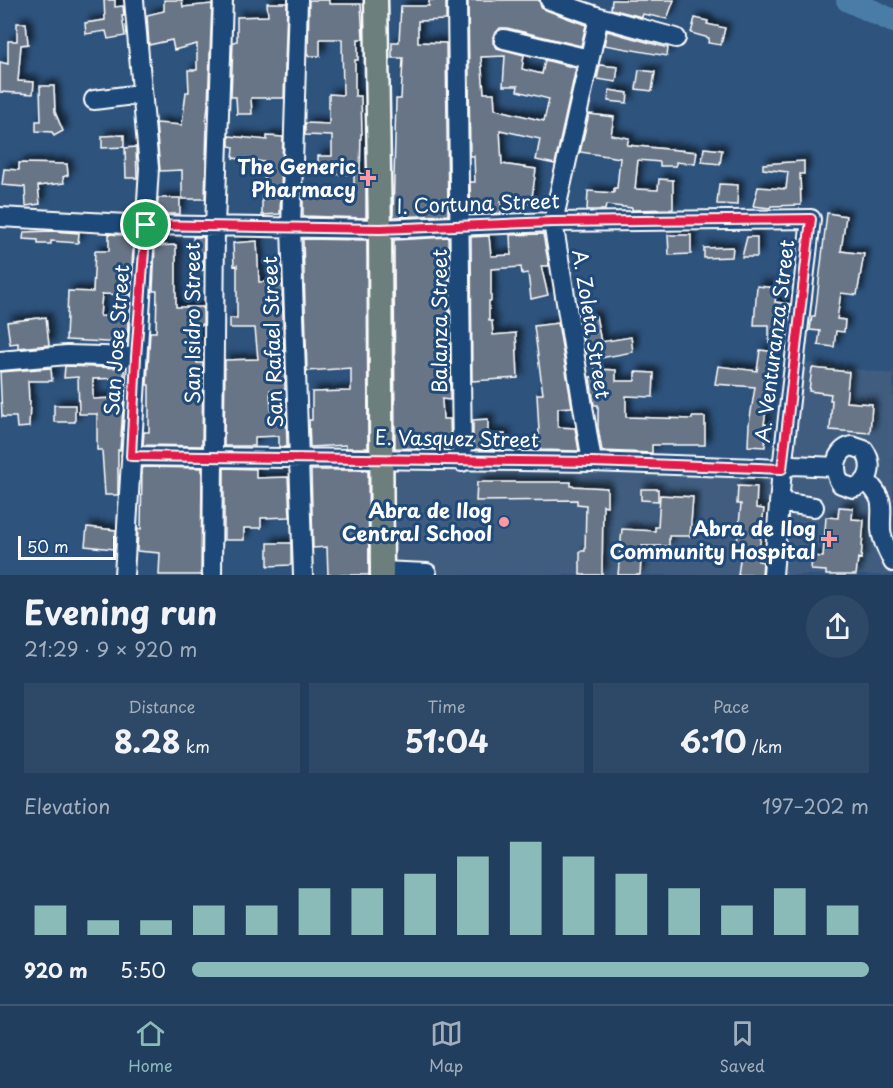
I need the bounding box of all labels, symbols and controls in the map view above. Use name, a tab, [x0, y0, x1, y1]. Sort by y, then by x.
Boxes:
place label: The Generic Pharmacy	[237, 151, 356, 204]
marker: The Generic Pharmacy	[361, 171, 375, 185]
street label: I. Cortuna Street	[396, 185, 560, 221]
pin	[120, 199, 171, 250]
icon: arrive	[129, 208, 162, 241]
street label: A. Venturanza Street	[747, 238, 801, 444]
street label: San Isidro Street	[177, 242, 207, 404]
street label: A. Zoleta Street	[565, 247, 619, 401]
street label: Balanza Street	[424, 249, 454, 393]
street label: San Rafael Street	[254, 256, 290, 428]
street label: San Jose Street	[96, 263, 136, 417]
street label: E. Vasquez Street	[375, 422, 539, 454]
place label: Abra de Ilog Central School	[342, 495, 492, 548]
place label: Abra de Ilog Community Hospital	[609, 513, 816, 566]
marker: Abra de Ilog Central School	[497, 515, 511, 529]
marker: Abra de Ilog Community Hospital	[820, 530, 838, 548]
scale bar	[18, 533, 116, 560]
text: 50 m	[27, 534, 68, 558]
text: Evening run	[24, 586, 217, 636]
button: share	[806, 595, 869, 658]
text: 21:29 · 9 × 920 m	[24, 634, 197, 664]
text: Distance	[128, 694, 195, 718]
text: Time	[428, 694, 465, 718]
text: Pace	[713, 694, 749, 718]
text: 8.28	[114, 718, 181, 763]
text: 51:04	[405, 718, 488, 763]
text: 6:10	[680, 718, 747, 763]
text: km	[181, 734, 210, 758]
text: /km	[747, 734, 782, 758]
text: Elevation	[24, 791, 110, 821]
text: 197–202 m	[762, 791, 869, 821]
text: 920 m	[24, 955, 88, 985]
text: 5:50	[120, 955, 166, 985]
tab: Home	[128, 1017, 173, 1077]
tab: Map	[429, 1017, 463, 1077]
tab: Saved	[719, 1017, 765, 1077]

